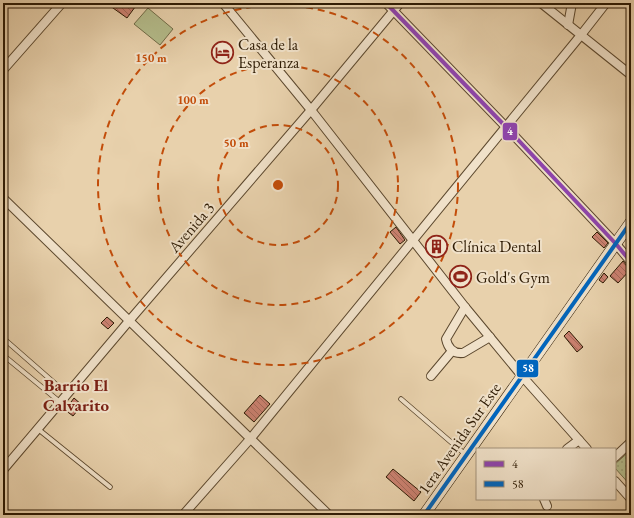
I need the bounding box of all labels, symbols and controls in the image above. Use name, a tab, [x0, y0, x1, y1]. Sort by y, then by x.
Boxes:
place label: Casa de la Esperanza	[238, 34, 300, 73]
hotel icon: Casa de la Esperanza	[209, 40, 235, 66]
text: 150 m	[135, 50, 167, 66]
text: 100 m	[177, 92, 209, 108]
line badge: 4	[502, 122, 518, 141]
text: 4	[507, 124, 513, 138]
text: 50 m	[223, 135, 249, 151]
centre of rings	[271, 178, 285, 192]
street label: Avenida 3	[163, 197, 219, 258]
building icon: Clínica Dental	[423, 233, 449, 259]
place label: Clínica Dental	[452, 236, 542, 257]
sports icon: Gold's Gym	[448, 264, 474, 290]
place label: Gold's Gym	[476, 267, 551, 288]
line badge: 58	[516, 359, 539, 378]
text: 58	[522, 361, 534, 375]
district label: Barrio El Calvarito	[43, 374, 109, 416]
street label: 1era Avenida Sur Este	[413, 378, 506, 498]
legend	[476, 448, 616, 500]
text: 4	[512, 456, 518, 472]
text: 58	[512, 476, 524, 492]

